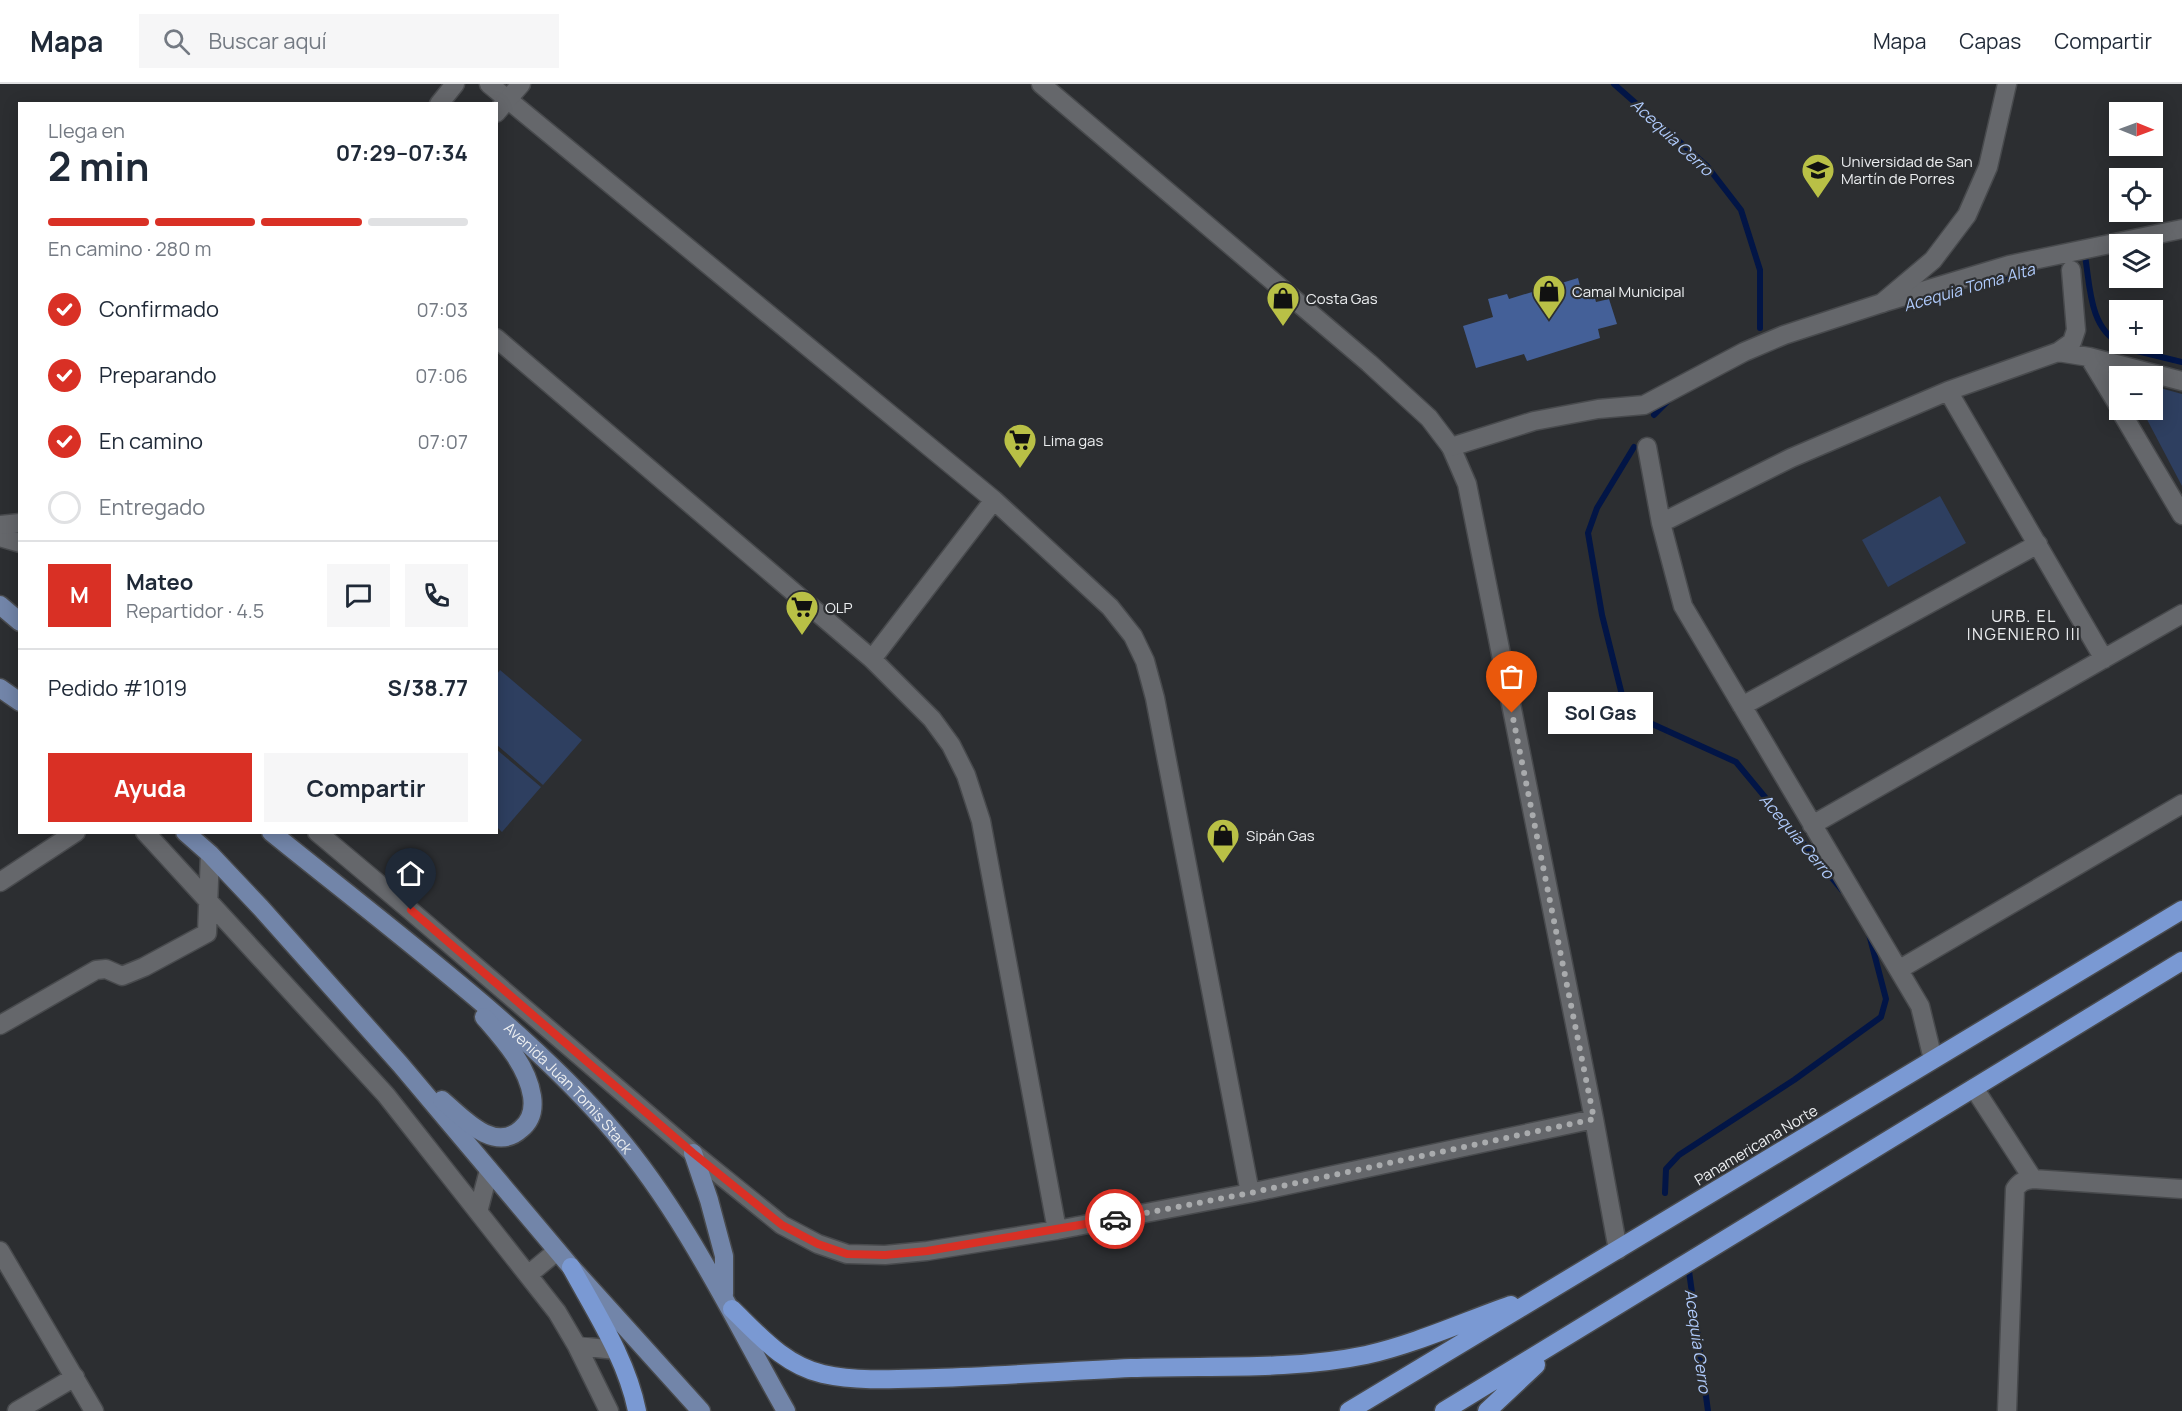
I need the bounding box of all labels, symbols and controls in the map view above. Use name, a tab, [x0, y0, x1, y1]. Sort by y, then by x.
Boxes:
search box	[139, 14, 559, 68]
text: Mapa	[30, 22, 103, 60]
icon: search	[160, 25, 193, 58]
text: Buscar aquí	[208, 26, 327, 56]
text: Mapa	[1873, 27, 1926, 55]
text: Capas	[1959, 27, 2021, 55]
text: Compartir	[2054, 27, 2152, 55]
water label: Acequia Cerro	[1626, 93, 1719, 182]
north arrow	[2109, 102, 2163, 156]
map controls	[2109, 102, 2163, 420]
text: Llega en	[48, 117, 125, 144]
text: 07:29–07:34	[336, 138, 468, 168]
text: 2 min	[48, 139, 149, 193]
place label: Universidad de San Martín de Porres	[1841, 151, 1973, 189]
school or university icon: Universidad de San Martín de Porres	[1800, 152, 1836, 199]
button: locate	[2109, 168, 2163, 222]
button: layers	[2109, 234, 2163, 288]
text: En camino · 280 m	[48, 235, 211, 262]
water label: Acequia Toma Alta	[1901, 257, 2038, 316]
shop icon: Camal Municipal	[1531, 273, 1567, 320]
shop icon: Costa Gas	[1265, 280, 1301, 327]
place label: Camal Municipal	[1572, 281, 1685, 302]
place label: Costa Gas	[1306, 288, 1378, 309]
icon: check	[48, 293, 81, 326]
text: Confirmado	[99, 294, 219, 324]
text: 07:03	[417, 296, 468, 323]
button: +	[2109, 300, 2163, 354]
icon: check	[48, 359, 81, 392]
text: Preparando	[99, 360, 217, 390]
text: 07:06	[415, 362, 468, 389]
button: −	[2109, 366, 2163, 420]
supermarket icon: Lima gas	[1002, 422, 1038, 469]
icon: check	[48, 425, 81, 458]
text: En camino	[99, 426, 203, 456]
text: 07:07	[418, 428, 468, 455]
place label: Lima gas	[1043, 430, 1103, 451]
text: Entregado	[99, 492, 205, 522]
button: chat	[327, 564, 390, 627]
button: phone	[405, 564, 468, 627]
text: Mateo	[126, 567, 193, 597]
text: M	[70, 580, 89, 610]
supermarket icon: OLP	[784, 589, 820, 636]
text: Repartidor · 4.5	[126, 597, 264, 624]
place label: OLP	[825, 597, 853, 618]
district label: URB. EL INGENIERO III	[1967, 605, 2081, 645]
pin	[1486, 651, 1537, 713]
icon: bag	[1495, 660, 1528, 693]
text: Pedido #1019	[48, 673, 187, 703]
text: S/38.77	[387, 673, 468, 703]
callout: Sol Gas	[1548, 692, 1653, 734]
text: Sol Gas	[1564, 699, 1637, 726]
button: Ayuda	[48, 753, 252, 822]
button: Compartir	[264, 753, 468, 822]
water label: Acequia Cerro	[1755, 789, 1840, 884]
shop icon: Sipán Gas	[1205, 817, 1241, 864]
place label: Sipán Gas	[1246, 825, 1315, 846]
pin	[385, 848, 436, 910]
icon: home	[394, 857, 427, 890]
street label: Avenida Juan Tomis Stack	[500, 1017, 638, 1158]
street label: Panamericana Norte	[1690, 1100, 1822, 1190]
courier	[1085, 1189, 1145, 1249]
icon: car	[1099, 1203, 1132, 1236]
water label: Acequia Cerro	[1680, 1288, 1716, 1396]

